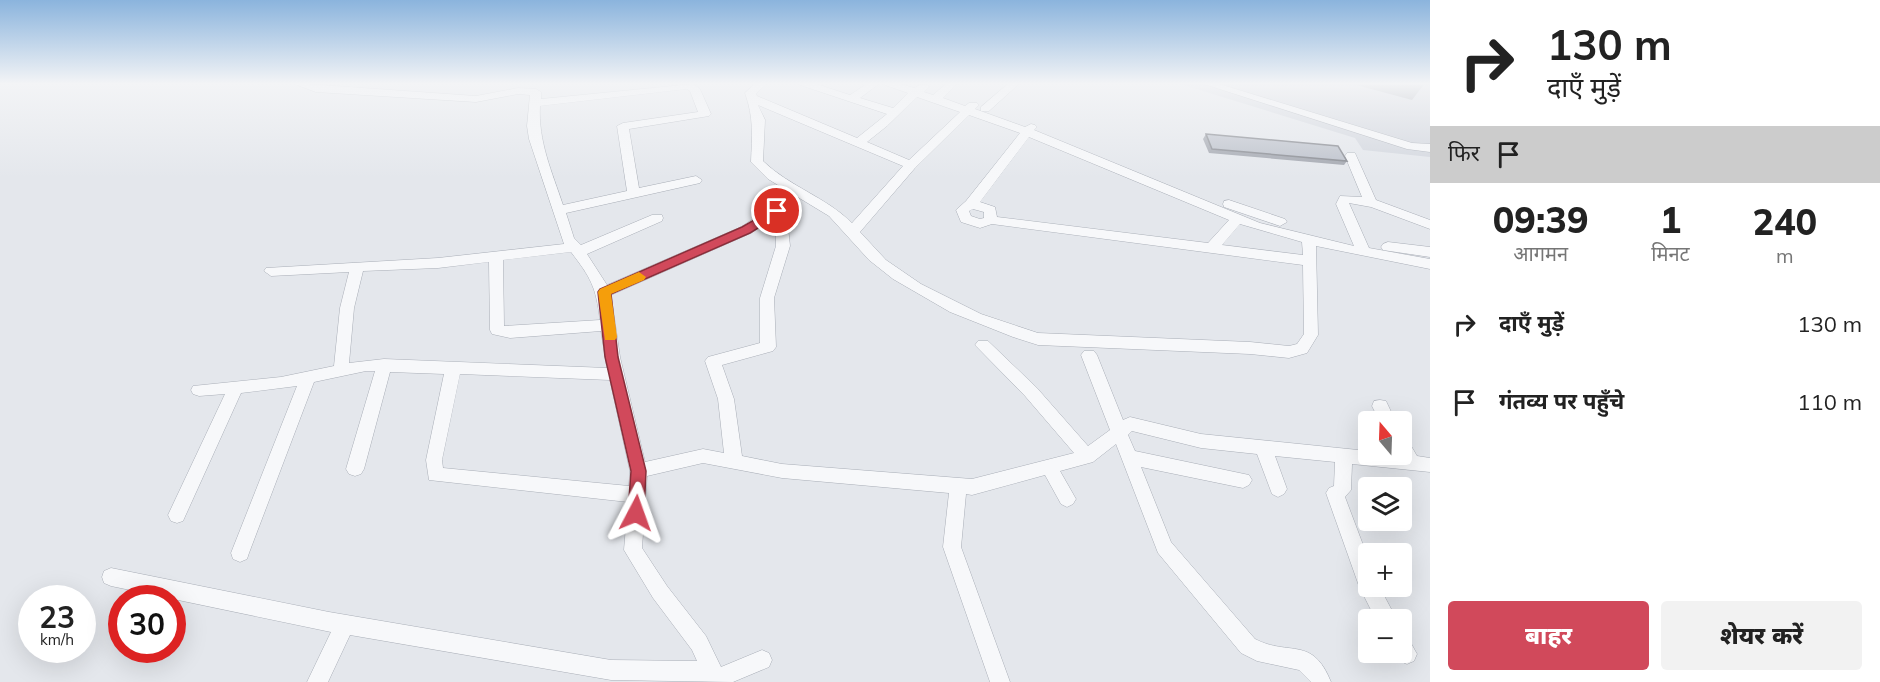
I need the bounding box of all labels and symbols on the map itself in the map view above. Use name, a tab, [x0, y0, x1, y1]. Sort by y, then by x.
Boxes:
pin	[751, 185, 802, 236]
north arrow	[1358, 411, 1412, 465]
position arrow	[604, 481, 668, 545]
speed limit sign: 30	[108, 585, 186, 663]

